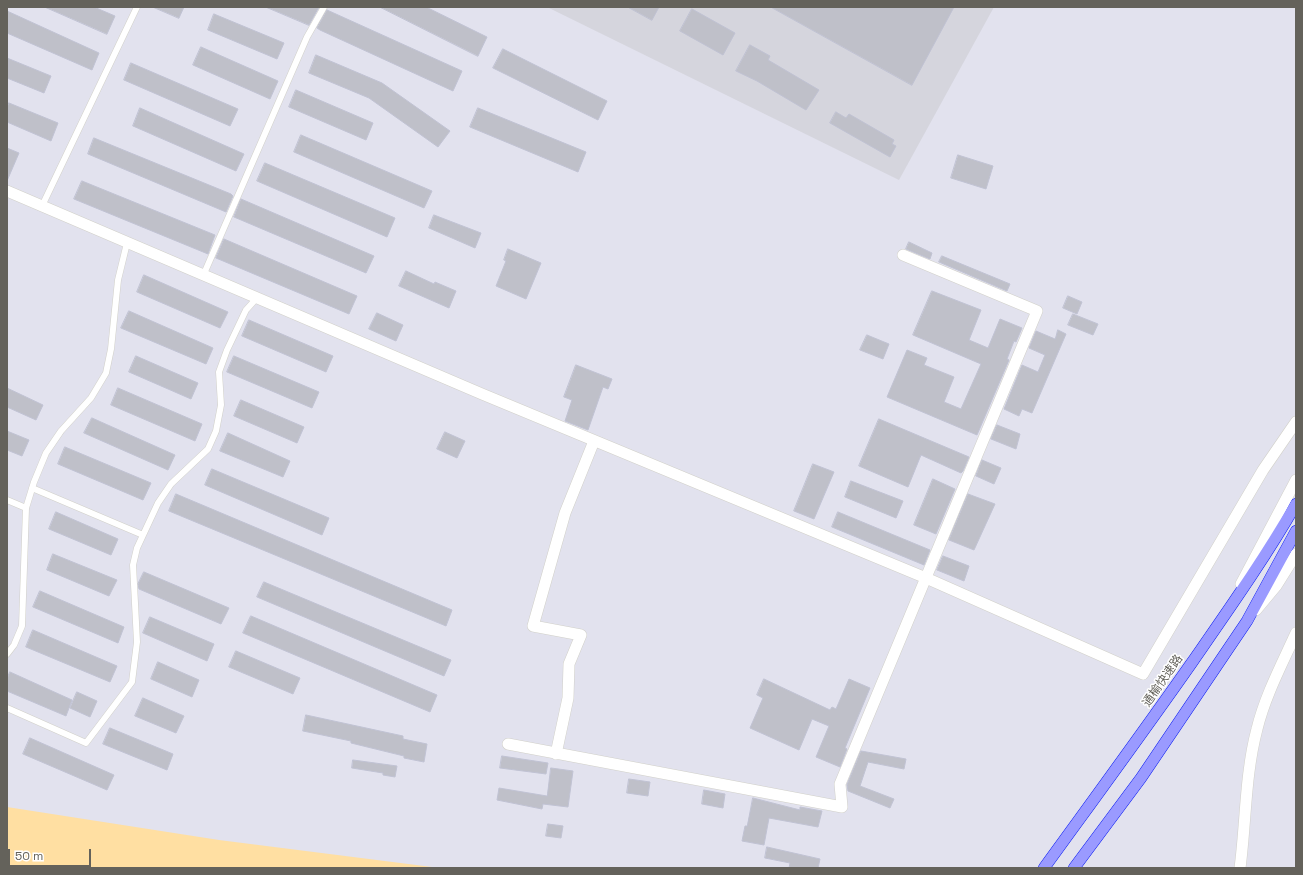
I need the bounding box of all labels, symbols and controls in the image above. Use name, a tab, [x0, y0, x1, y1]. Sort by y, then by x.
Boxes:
street label: 通榆快速路	[1140, 652, 1186, 710]
scale bar	[10, 841, 93, 867]
text: 50 m	[15, 848, 43, 864]

